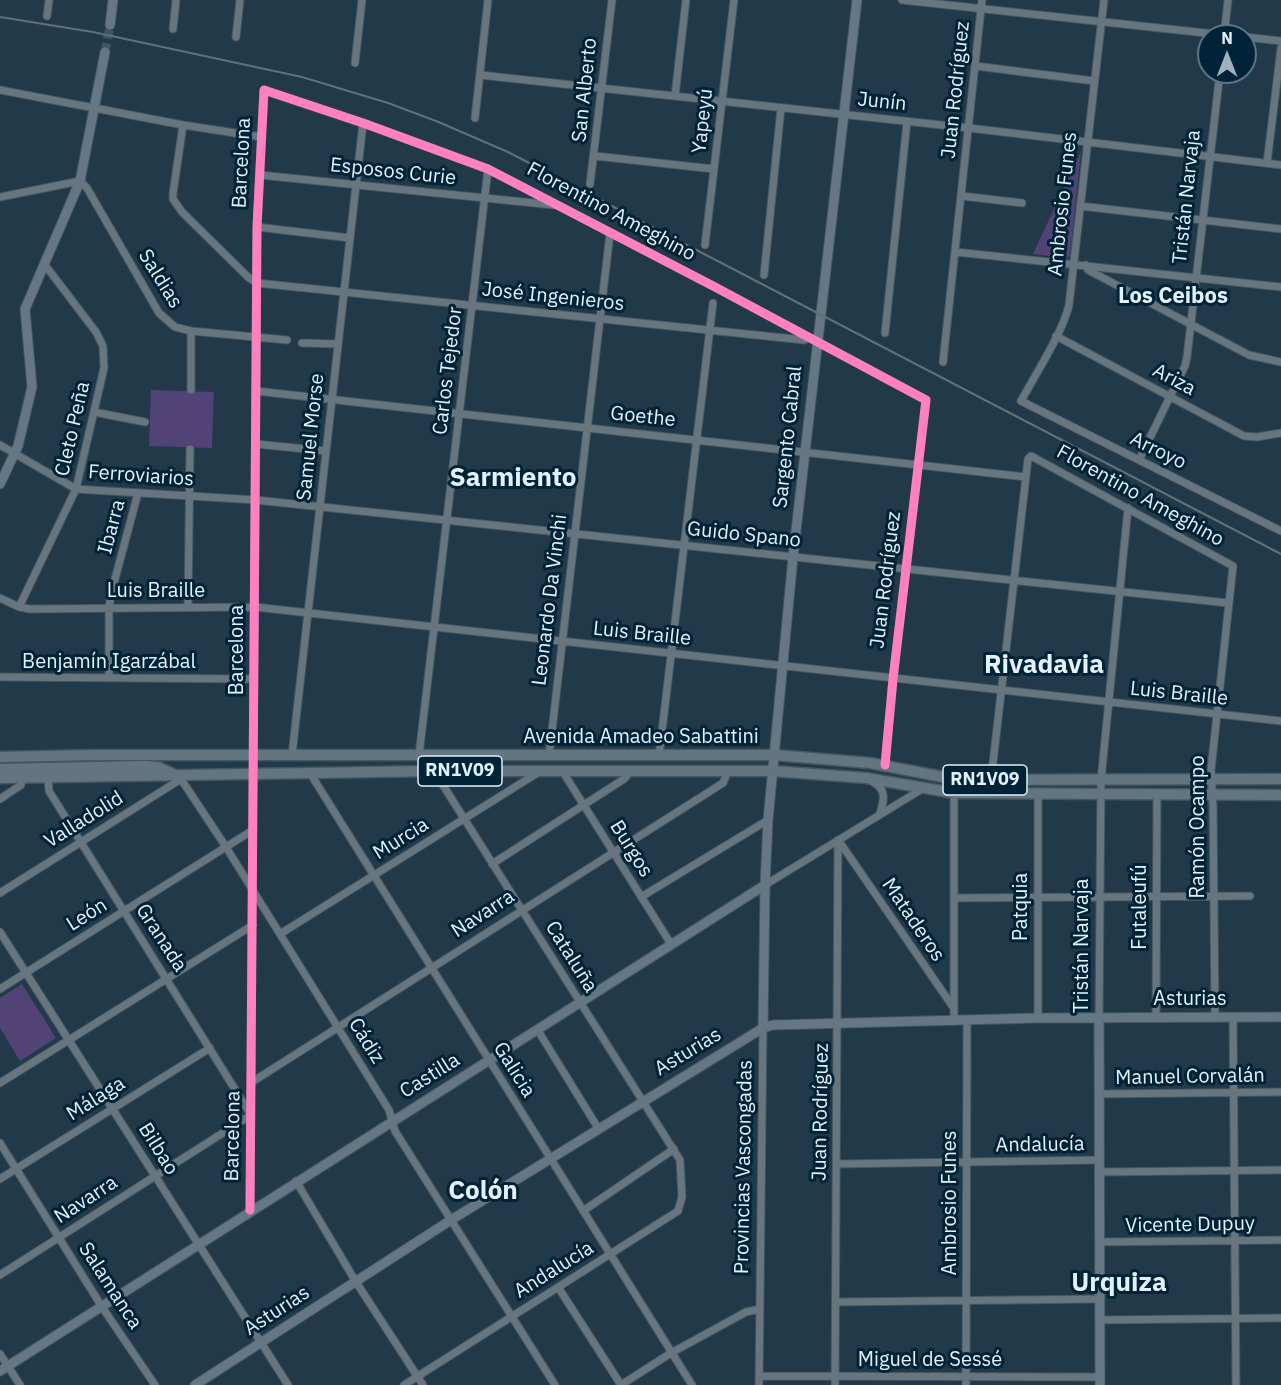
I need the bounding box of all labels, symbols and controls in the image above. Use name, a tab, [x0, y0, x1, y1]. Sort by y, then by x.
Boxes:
street label: Juan Rodríguez	[937, 20, 975, 160]
north arrow	[1197, 24, 1257, 84]
text: N	[1221, 28, 1233, 48]
street label: San Alberto	[568, 37, 602, 143]
street label: Yapeyú	[688, 87, 718, 155]
street label: Junín	[856, 87, 908, 117]
street label: Barcelona	[228, 117, 256, 209]
street label: Tristán Narvaja	[1168, 129, 1206, 265]
street label: Ambrosio Funes	[1043, 131, 1083, 277]
street label: Esposos Curie	[329, 153, 457, 191]
street label: Florentino Ameghino	[523, 157, 699, 267]
street label: Saldias	[133, 245, 187, 313]
street label: José Ingenieros	[481, 278, 625, 316]
district label: Los Ceibos	[1118, 284, 1228, 310]
street label: Carlos Tejedor	[428, 306, 468, 436]
street label: Ariza	[1148, 359, 1200, 401]
street label: Sargento Cabral	[769, 365, 807, 509]
street label: Samuel Morse	[292, 372, 330, 502]
street label: Cleto Peña	[50, 379, 96, 479]
street label: Goethe	[609, 402, 677, 432]
street label: Arroyo	[1126, 427, 1190, 475]
street label: Florentino Ameghino	[1052, 440, 1228, 552]
street label: Ferroviarios	[87, 460, 195, 492]
district label: Sarmiento	[450, 462, 576, 494]
street label: Ibarra	[93, 497, 131, 557]
street label: Juan Rodríguez	[866, 510, 906, 650]
street label: Leonardo Da Vinchi	[528, 513, 572, 687]
street label: Guido Spano	[686, 517, 802, 553]
street label: Luis Braille	[107, 579, 205, 603]
street label: Barcelona	[225, 605, 249, 695]
street label: Luis Braille	[592, 617, 692, 651]
district label: Rivadavia	[984, 649, 1104, 681]
street label: Benjamín Igarzábal	[22, 650, 196, 674]
street label: Luis Braille	[1129, 677, 1229, 711]
street label: Avenida Amadeo Sabattini	[523, 725, 759, 749]
street label: Ramón Ocampo	[1186, 755, 1210, 899]
road number: RN1V09	[418, 756, 502, 786]
road number: RN1V09	[943, 765, 1027, 795]
street label: Valladolid	[40, 786, 128, 854]
street label: Murcia	[369, 813, 433, 865]
street label: Burgos	[604, 816, 658, 882]
street label: Futaleufú	[1128, 864, 1152, 950]
street label: Patquia	[1009, 873, 1033, 941]
street label: Mataderos	[876, 874, 950, 966]
street label: Tristán Narvaja	[1070, 879, 1094, 1013]
street label: Navarra	[447, 885, 519, 943]
street label: León	[62, 893, 112, 937]
street label: Granada	[130, 900, 192, 976]
street label: Cataluña	[540, 917, 602, 997]
street label: Asturias	[1153, 987, 1227, 1011]
street label: Cádiz	[343, 1014, 389, 1068]
street label: Asturias	[650, 1023, 726, 1081]
street label: Galicia	[488, 1038, 540, 1102]
street label: Juan Rodríguez	[808, 1043, 834, 1181]
street label: Castilla	[396, 1048, 464, 1104]
street label: Provincias Vascongadas	[730, 1060, 758, 1274]
street label: Manuel Corvalán	[1115, 1064, 1265, 1090]
street label: Málaga	[62, 1072, 130, 1126]
street label: Barcelona	[220, 1091, 246, 1181]
street label: Bilbao	[133, 1118, 183, 1180]
street label: Ambrosio Funes	[938, 1130, 962, 1276]
street label: Andalucía	[995, 1132, 1085, 1158]
street label: Navarra	[50, 1171, 122, 1229]
district label: Colón	[448, 1175, 518, 1207]
street label: Vicente Dupuy	[1125, 1212, 1255, 1238]
street label: Andalucía	[510, 1236, 598, 1304]
street label: Salamanca	[73, 1238, 147, 1334]
district label: Urquiza	[1071, 1267, 1167, 1299]
street label: Asturias	[240, 1281, 314, 1341]
street label: Miguel de Sessé	[858, 1348, 1002, 1372]

